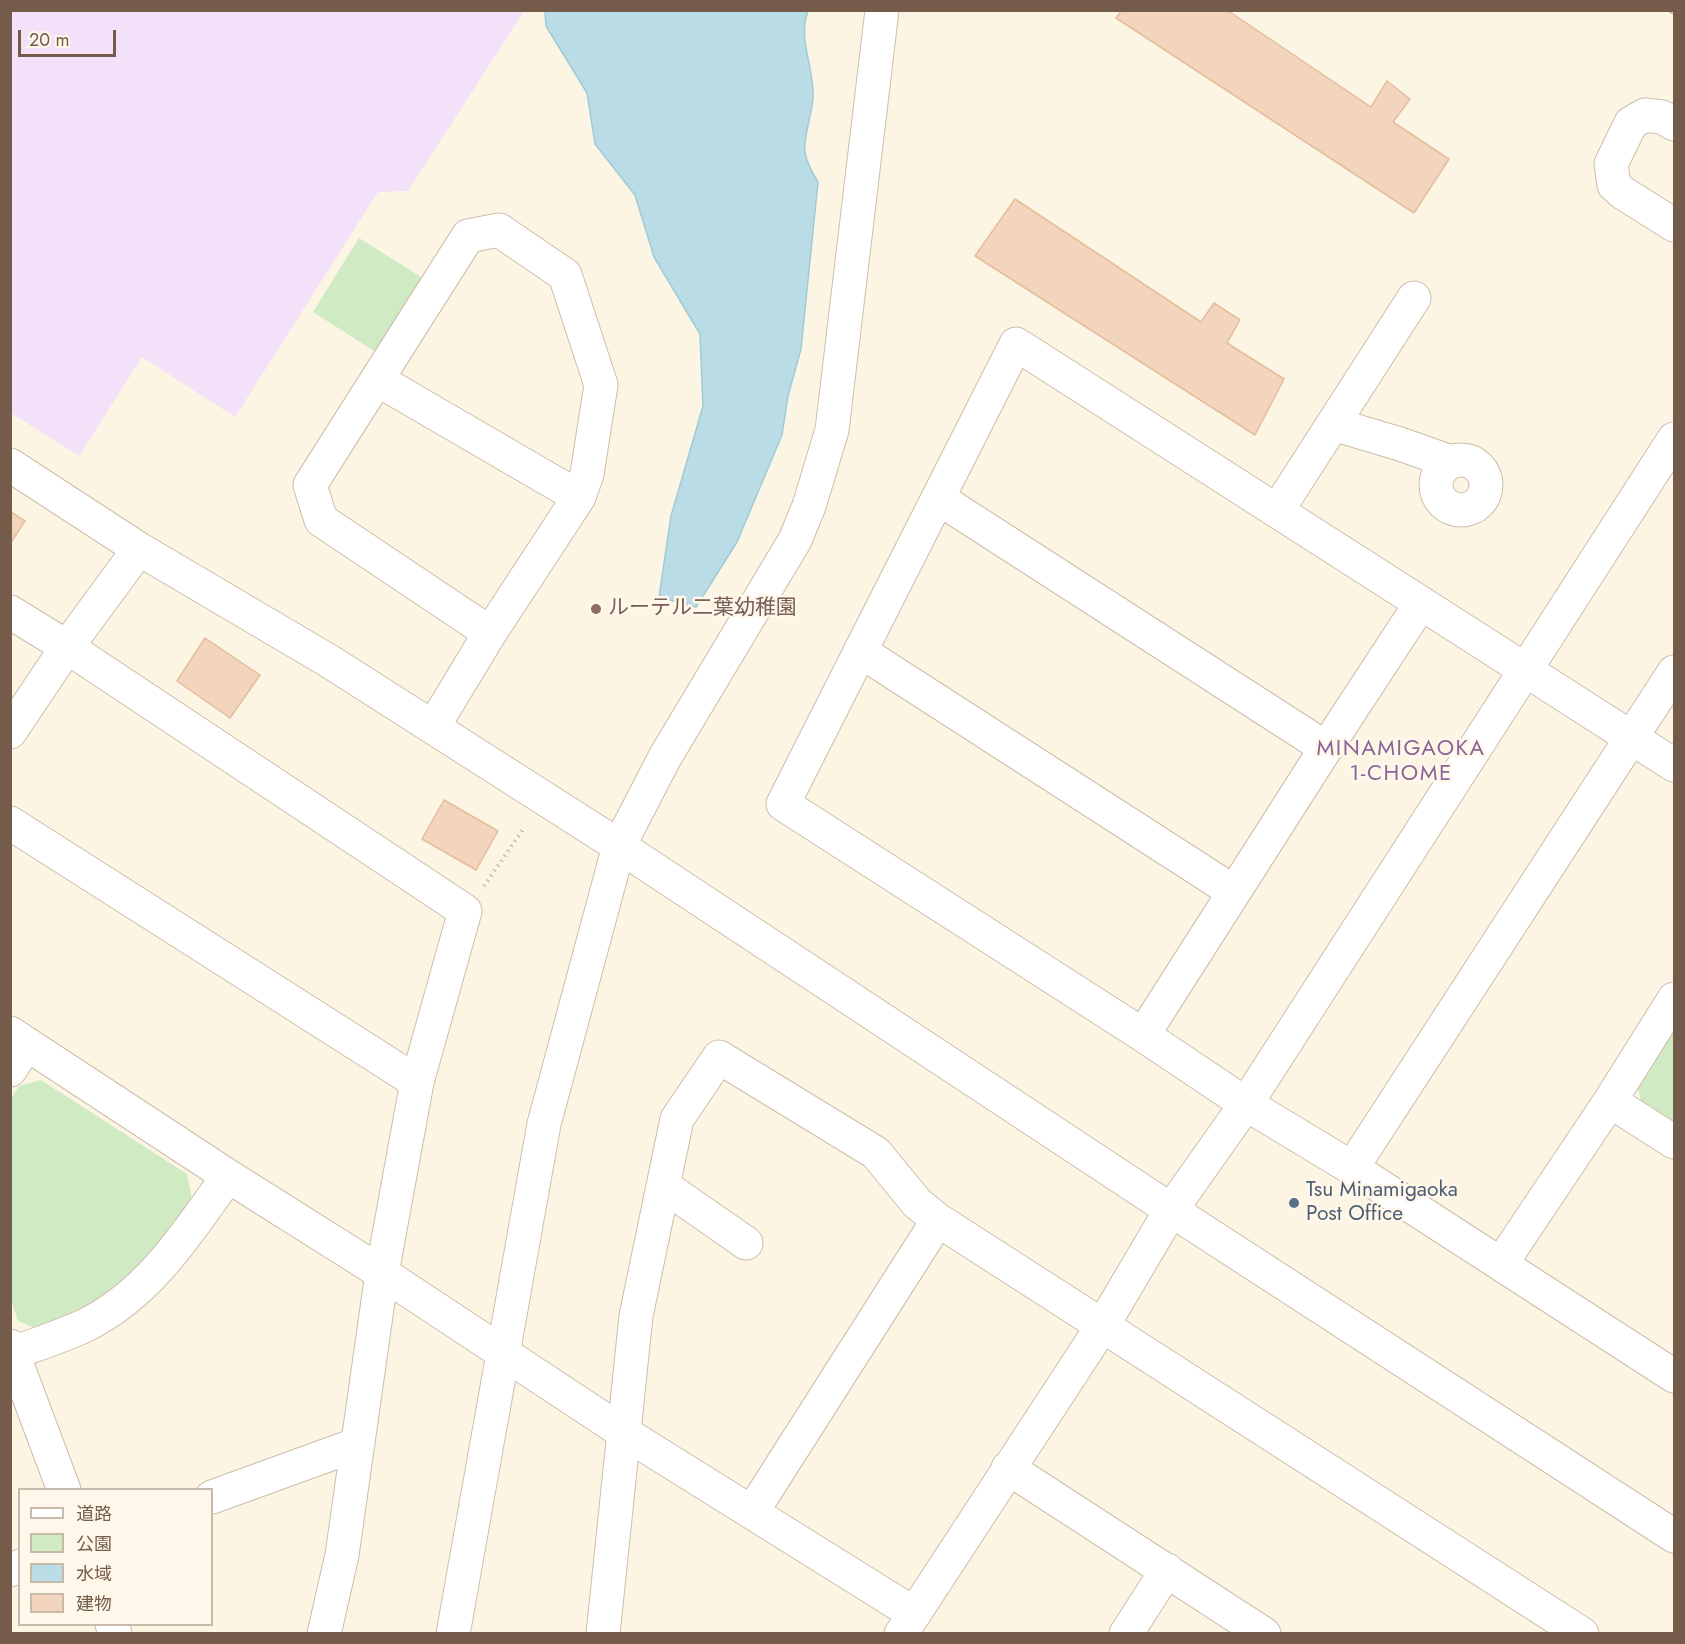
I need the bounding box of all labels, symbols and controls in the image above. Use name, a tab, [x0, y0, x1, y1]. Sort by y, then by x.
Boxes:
scale bar	[21, 18, 118, 56]
text: 20 m	[29, 27, 69, 53]
place label: ルーテル二葉幼稚園	[608, 596, 797, 622]
marker: ルーテル二葉幼稚園	[589, 602, 603, 616]
district label: MINAMIGAOKA 1-CHOME	[1316, 737, 1486, 788]
place label: Tsu Minamigaoka Post Office	[1306, 1178, 1458, 1228]
marker: Tsu Minamigaoka Post Office	[1287, 1196, 1301, 1210]
legend	[18, 1488, 213, 1626]
text: 道路	[76, 1501, 112, 1527]
text: 公園	[76, 1531, 112, 1557]
text: 水域	[76, 1561, 112, 1587]
text: 建物	[76, 1591, 112, 1617]

